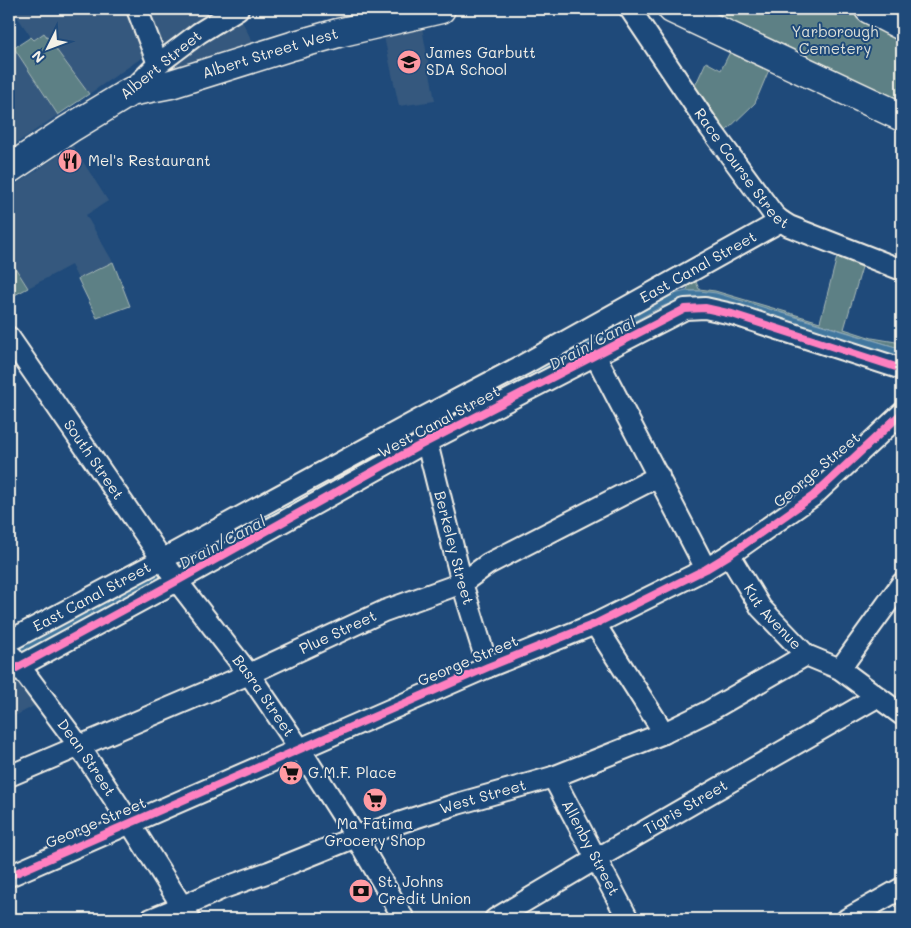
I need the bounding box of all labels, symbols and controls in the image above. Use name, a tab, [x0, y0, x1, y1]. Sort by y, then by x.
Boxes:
park label: Yarborough Cemetery	[792, 21, 878, 58]
north arrow	[22, 22, 72, 72]
street label: Albert Street West	[199, 23, 340, 83]
street label: Albert Street	[115, 25, 205, 103]
place label: James Garbutt SDA School	[426, 42, 536, 79]
text: N	[27, 47, 49, 67]
school or university icon: James Garbutt SDA School	[396, 49, 422, 75]
street label: Race Course Street	[690, 104, 793, 233]
restaurant icon: Mel's Restaurant	[57, 148, 83, 174]
place label: Mel's Restaurant	[88, 150, 211, 170]
street label: East Canal Street	[636, 226, 760, 307]
water label: Drain/Canal	[545, 311, 639, 374]
street label: West Canal Street	[374, 381, 503, 462]
street label: South Street	[60, 415, 129, 503]
street label: George Street	[769, 427, 864, 511]
street label: Berkeley Street	[430, 489, 479, 607]
water label: Drain/Canal	[175, 510, 269, 573]
street label: East Canal Street	[29, 556, 154, 636]
street label: Kut Avenue	[740, 580, 807, 654]
street label: Plue Street	[296, 605, 379, 658]
street label: George Street	[414, 630, 521, 690]
street label: Basra Street	[229, 650, 300, 740]
street label: Dean Street	[53, 714, 121, 800]
supermarket icon: G.M.F. Place	[278, 760, 304, 786]
place label: G.M.F. Place	[308, 762, 396, 782]
street label: West Street	[437, 774, 528, 818]
street label: Tigris Street	[640, 774, 731, 838]
supermarket icon: Ma Fatima Grocery Shop	[362, 787, 388, 813]
street label: George Street	[42, 792, 149, 852]
street label: Allenby Street	[558, 796, 625, 899]
place label: Ma Fatima Grocery Shop	[325, 813, 425, 850]
place label: St. Johns Credit Union	[378, 871, 471, 908]
bank icon: St. Johns Credit Union	[348, 878, 374, 904]

